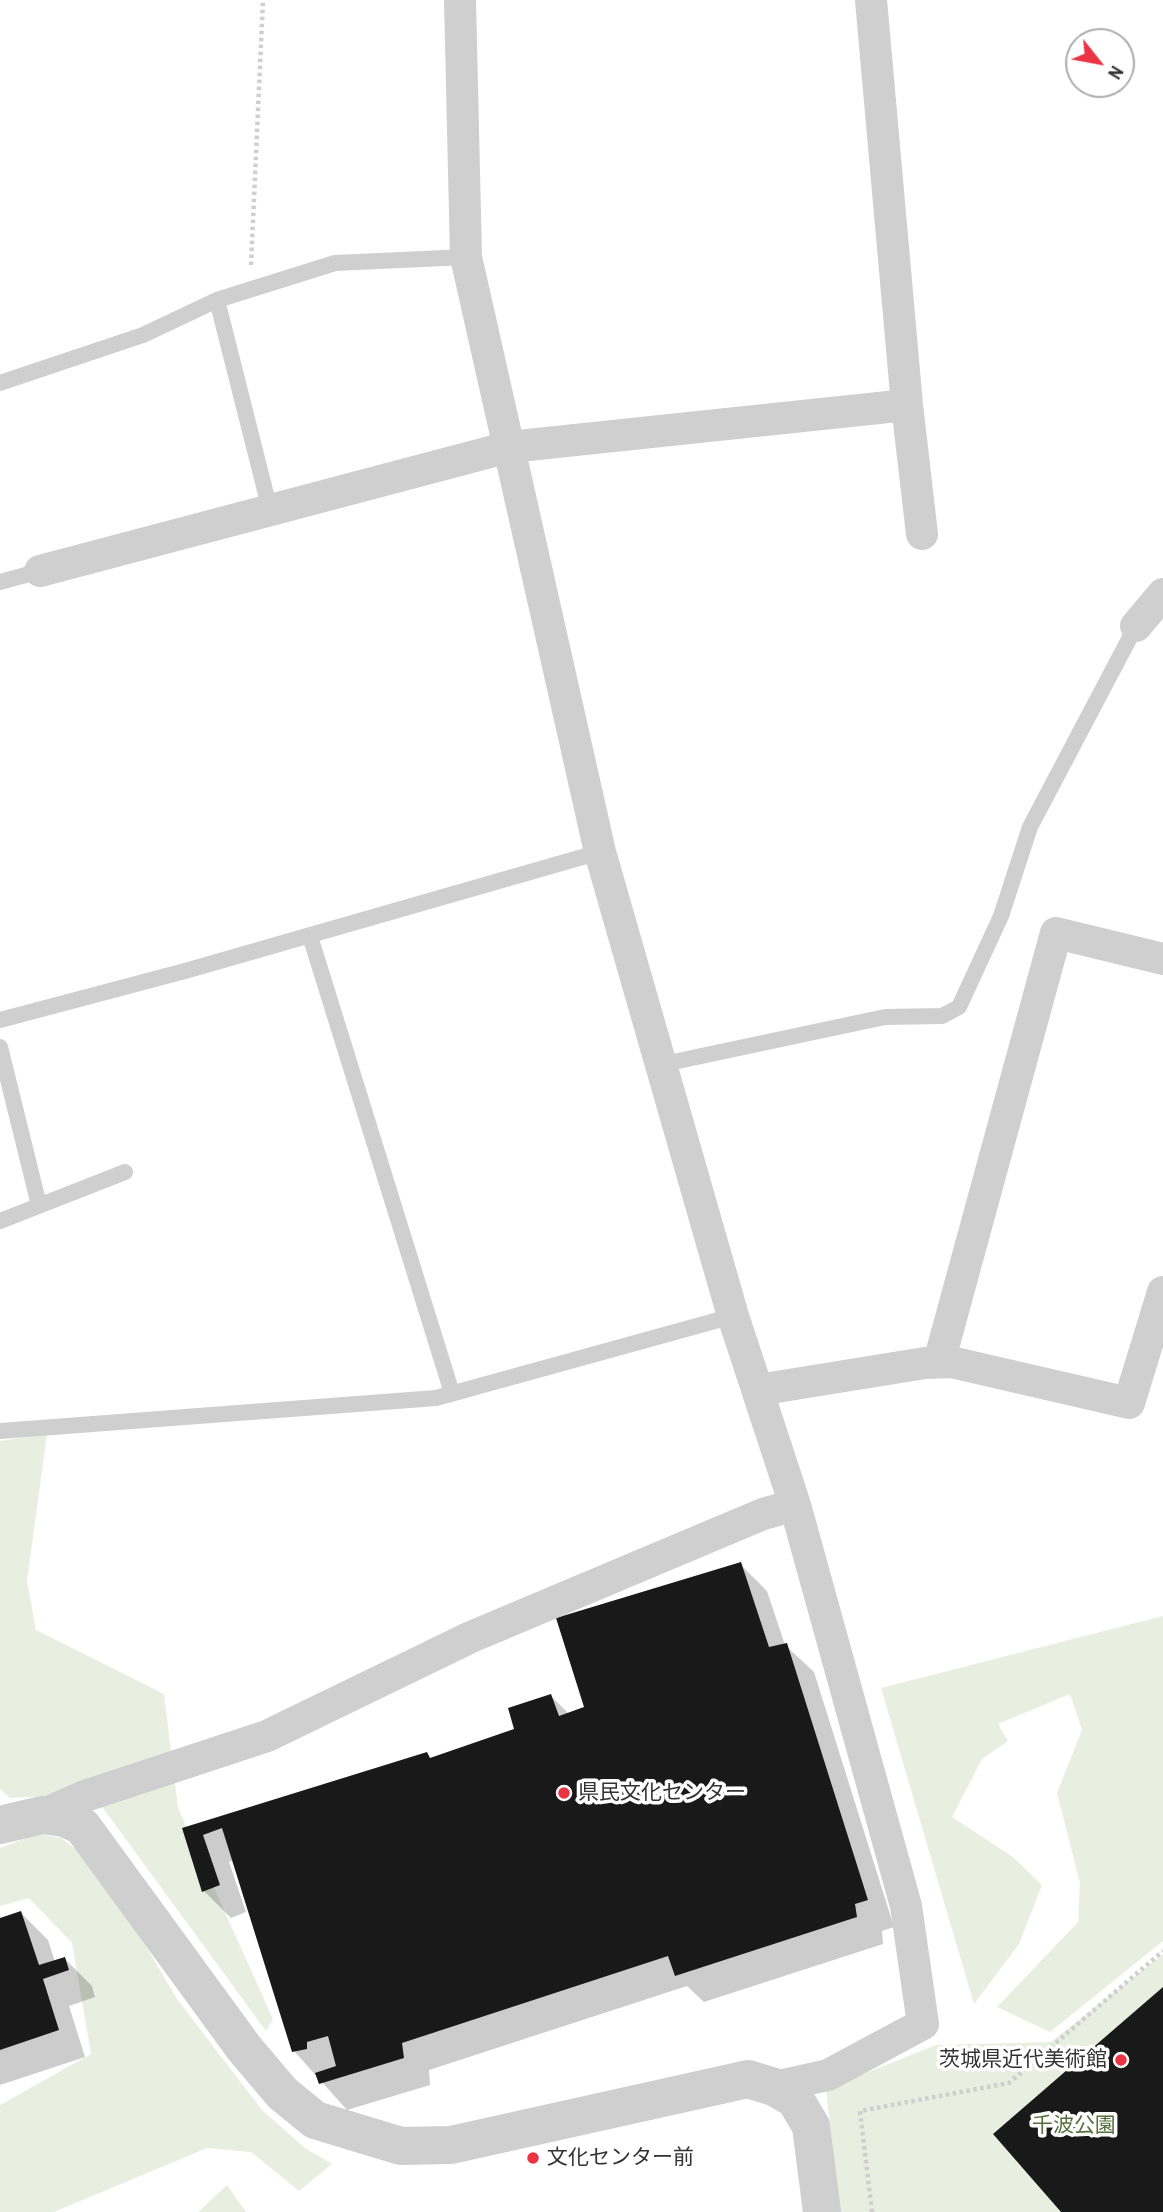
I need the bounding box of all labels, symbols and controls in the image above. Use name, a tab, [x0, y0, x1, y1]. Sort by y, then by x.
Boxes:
north arrow	[1065, 28, 1135, 98]
text: N	[1102, 61, 1130, 84]
place label: 県民文化センター	[578, 1780, 746, 1806]
marker: 県民文化センター	[556, 1785, 572, 1801]
place label: 茨城県近代美術館	[939, 2047, 1107, 2073]
marker: 茨城県近代美術館	[1113, 2052, 1129, 2068]
park label: 千波公園	[1032, 2113, 1116, 2139]
place label: 文化センター前	[547, 2145, 694, 2171]
marker: 文化センター前	[525, 2150, 541, 2166]

